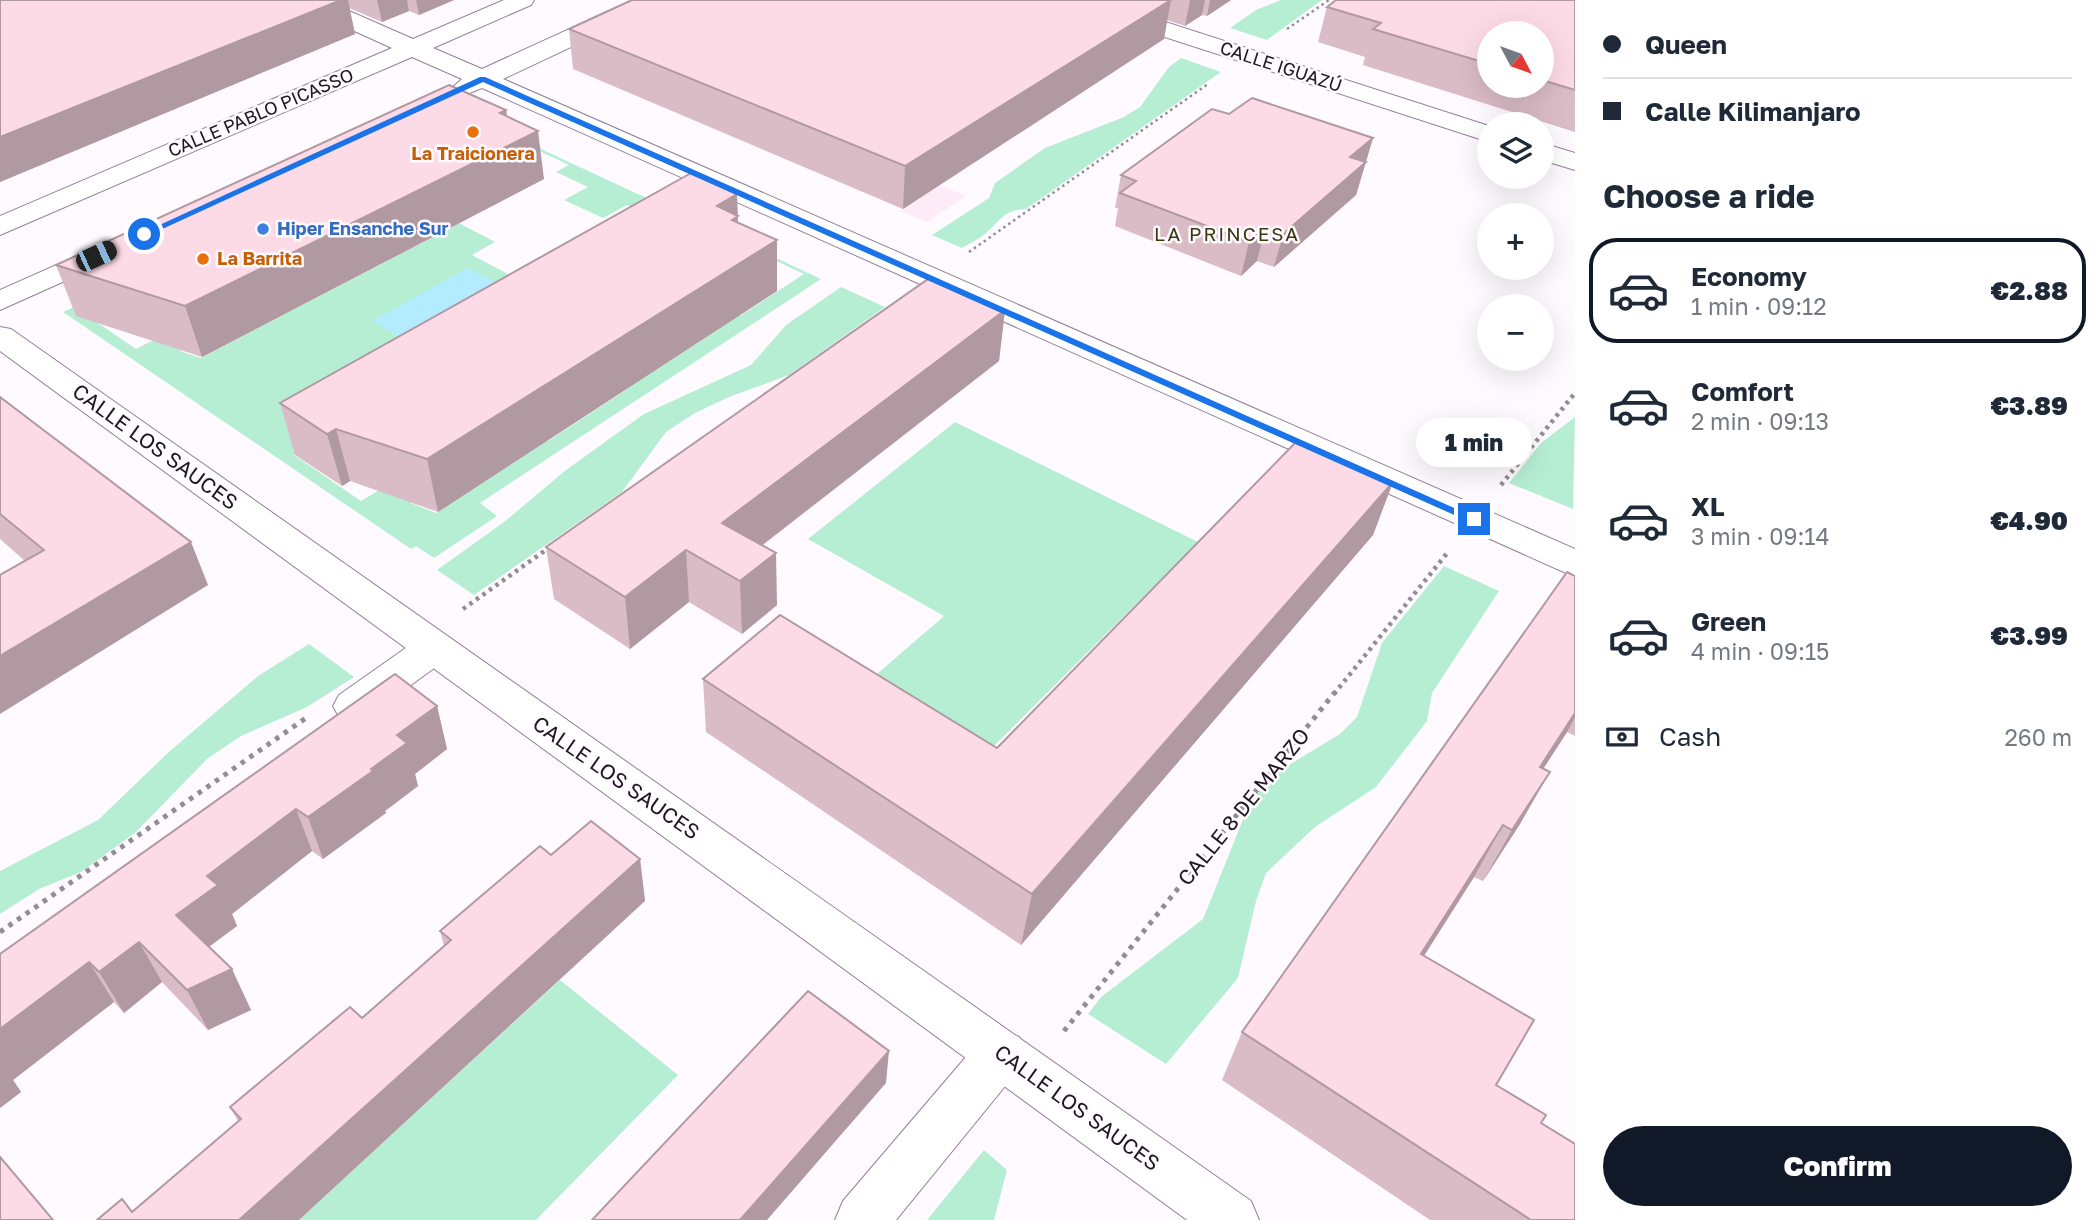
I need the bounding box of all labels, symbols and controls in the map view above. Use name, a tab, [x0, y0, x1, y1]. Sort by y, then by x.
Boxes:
north arrow	[1477, 21, 1554, 98]
map controls	[1477, 21, 1554, 371]
text: Queen	[1645, 29, 1727, 60]
street label: CALLE IGUAZÚ	[1218, 36, 1345, 96]
street label: CALLE PABLO PICASSO	[165, 63, 357, 161]
text: Calle Kilimanjaro	[1645, 96, 1861, 127]
button: layers	[1477, 112, 1554, 189]
marker: La Traicionera	[465, 124, 481, 140]
place label: La Traicionera	[411, 142, 535, 164]
text: Choose a ride	[1603, 177, 1815, 215]
button: +	[1477, 203, 1554, 280]
place label: Hiper Ensanche Sur	[277, 217, 449, 239]
route start	[128, 218, 160, 250]
marker: Hiper Ensanche Sur	[255, 221, 271, 237]
district label: LA PRINCESA	[1154, 222, 1300, 245]
car	[73, 238, 120, 274]
place label: La Barrita	[217, 247, 302, 269]
marker: La Barrita	[195, 251, 211, 267]
icon: car	[1607, 259, 1670, 322]
text: Economy	[1691, 261, 1807, 292]
text: €2.88	[1991, 275, 2068, 306]
text: 1 min · 09:12	[1691, 292, 1827, 320]
button: −	[1477, 294, 1554, 371]
icon: car	[1607, 374, 1670, 437]
text: Comfort	[1691, 376, 1794, 407]
street label: CALLE LOS SAUCES	[68, 378, 243, 515]
text: €3.89	[1990, 390, 2068, 421]
text: 2 min · 09:13	[1691, 407, 1829, 435]
callout: 1 min	[1416, 418, 1532, 466]
text: 1 min	[1445, 428, 1503, 456]
icon: car	[1607, 489, 1670, 552]
text: XL	[1691, 491, 1725, 522]
route end	[1458, 503, 1490, 535]
text: €4.90	[1990, 505, 2068, 536]
text: 3 min · 09:14	[1691, 522, 1830, 550]
icon: car	[1607, 604, 1670, 667]
text: Green	[1691, 606, 1766, 637]
text: €3.99	[1991, 620, 2068, 651]
text: 4 min · 09:15	[1691, 637, 1829, 665]
street label: CALLE LOS SAUCES	[528, 710, 705, 845]
icon: cash	[1603, 718, 1641, 756]
text: Cash	[1659, 721, 1721, 752]
street label: CALLE 8 DE MARZO	[1172, 722, 1315, 890]
text: 260 m	[2004, 723, 2072, 751]
street label: CALLE LOS SAUCES	[990, 1039, 1165, 1176]
button: Confirm	[1603, 1126, 2072, 1206]

